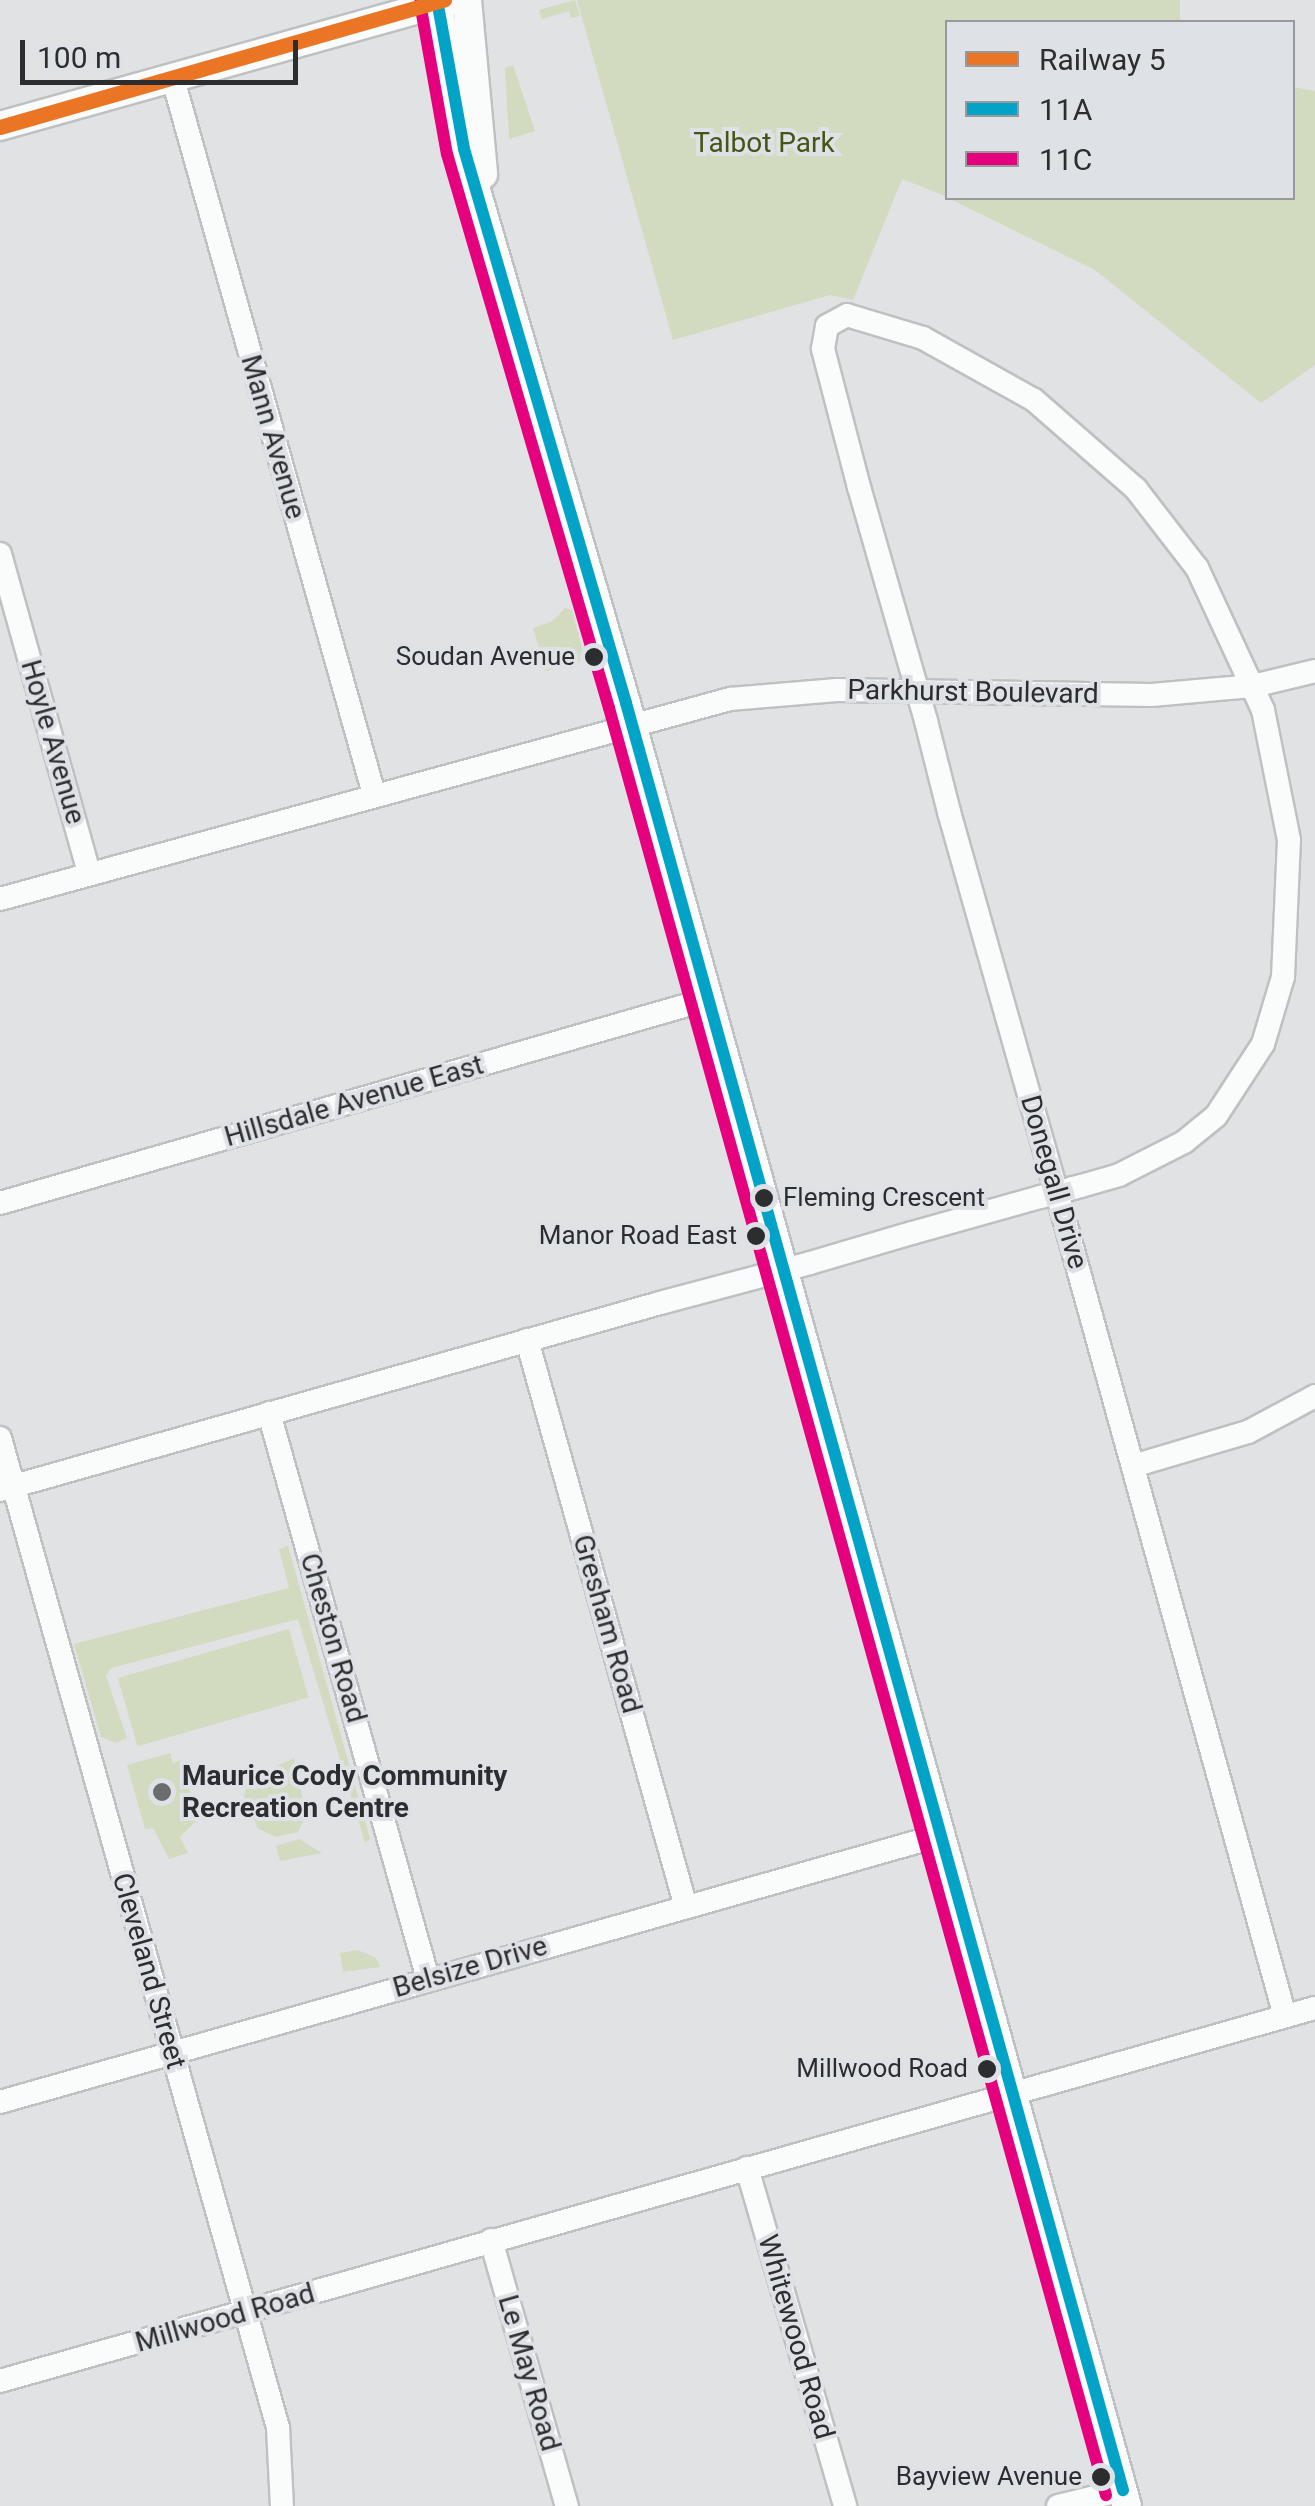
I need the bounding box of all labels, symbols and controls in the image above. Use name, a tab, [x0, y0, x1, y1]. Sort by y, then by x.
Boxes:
scale bar	[25, 20, 302, 82]
legend	[945, 20, 1295, 200]
text: 100 m	[37, 40, 121, 75]
text: Railway 5	[1039, 42, 1166, 77]
text: 11A	[1039, 92, 1092, 127]
park label: Talbot Park	[693, 126, 835, 160]
text: 11C	[1039, 142, 1092, 177]
street label: Mann Avenue	[234, 351, 312, 523]
place label: Soudan Avenue	[396, 641, 575, 673]
marker: Soudan Avenue	[584, 647, 604, 667]
street label: Hoyle Avenue	[14, 656, 92, 828]
street label: Parkhurst Boulevard	[847, 673, 1099, 711]
street label: Hillsdale Avenue East	[221, 1048, 487, 1154]
street label: Donegall Drive	[1013, 1091, 1095, 1273]
place label: Fleming Crescent	[783, 1182, 985, 1214]
marker: Fleming Crescent	[754, 1188, 774, 1208]
place label: Manor Road East	[539, 1220, 737, 1252]
marker: Manor Road East	[746, 1226, 766, 1246]
street label: Gresham Road	[565, 1531, 649, 1717]
street label: Cheston Road	[293, 1550, 373, 1726]
place label: Maurice Cody Community Recreation Centre	[182, 1759, 507, 1825]
marker: Maurice Cody Community Recreation Centre	[151, 1781, 173, 1803]
street label: Cleveland Street	[105, 1869, 193, 2073]
street label: Belsize Drive	[389, 1929, 551, 2005]
place label: Millwood Road	[796, 2053, 968, 2085]
marker: Millwood Road	[977, 2059, 997, 2079]
street label: Whitewood Road	[751, 2231, 841, 2443]
street label: Millwood Road	[132, 2276, 318, 2360]
street label: Le May Road	[491, 2291, 567, 2455]
place label: Bayview Avenue	[896, 2461, 1082, 2493]
marker: Bayview Avenue	[1091, 2467, 1111, 2487]

